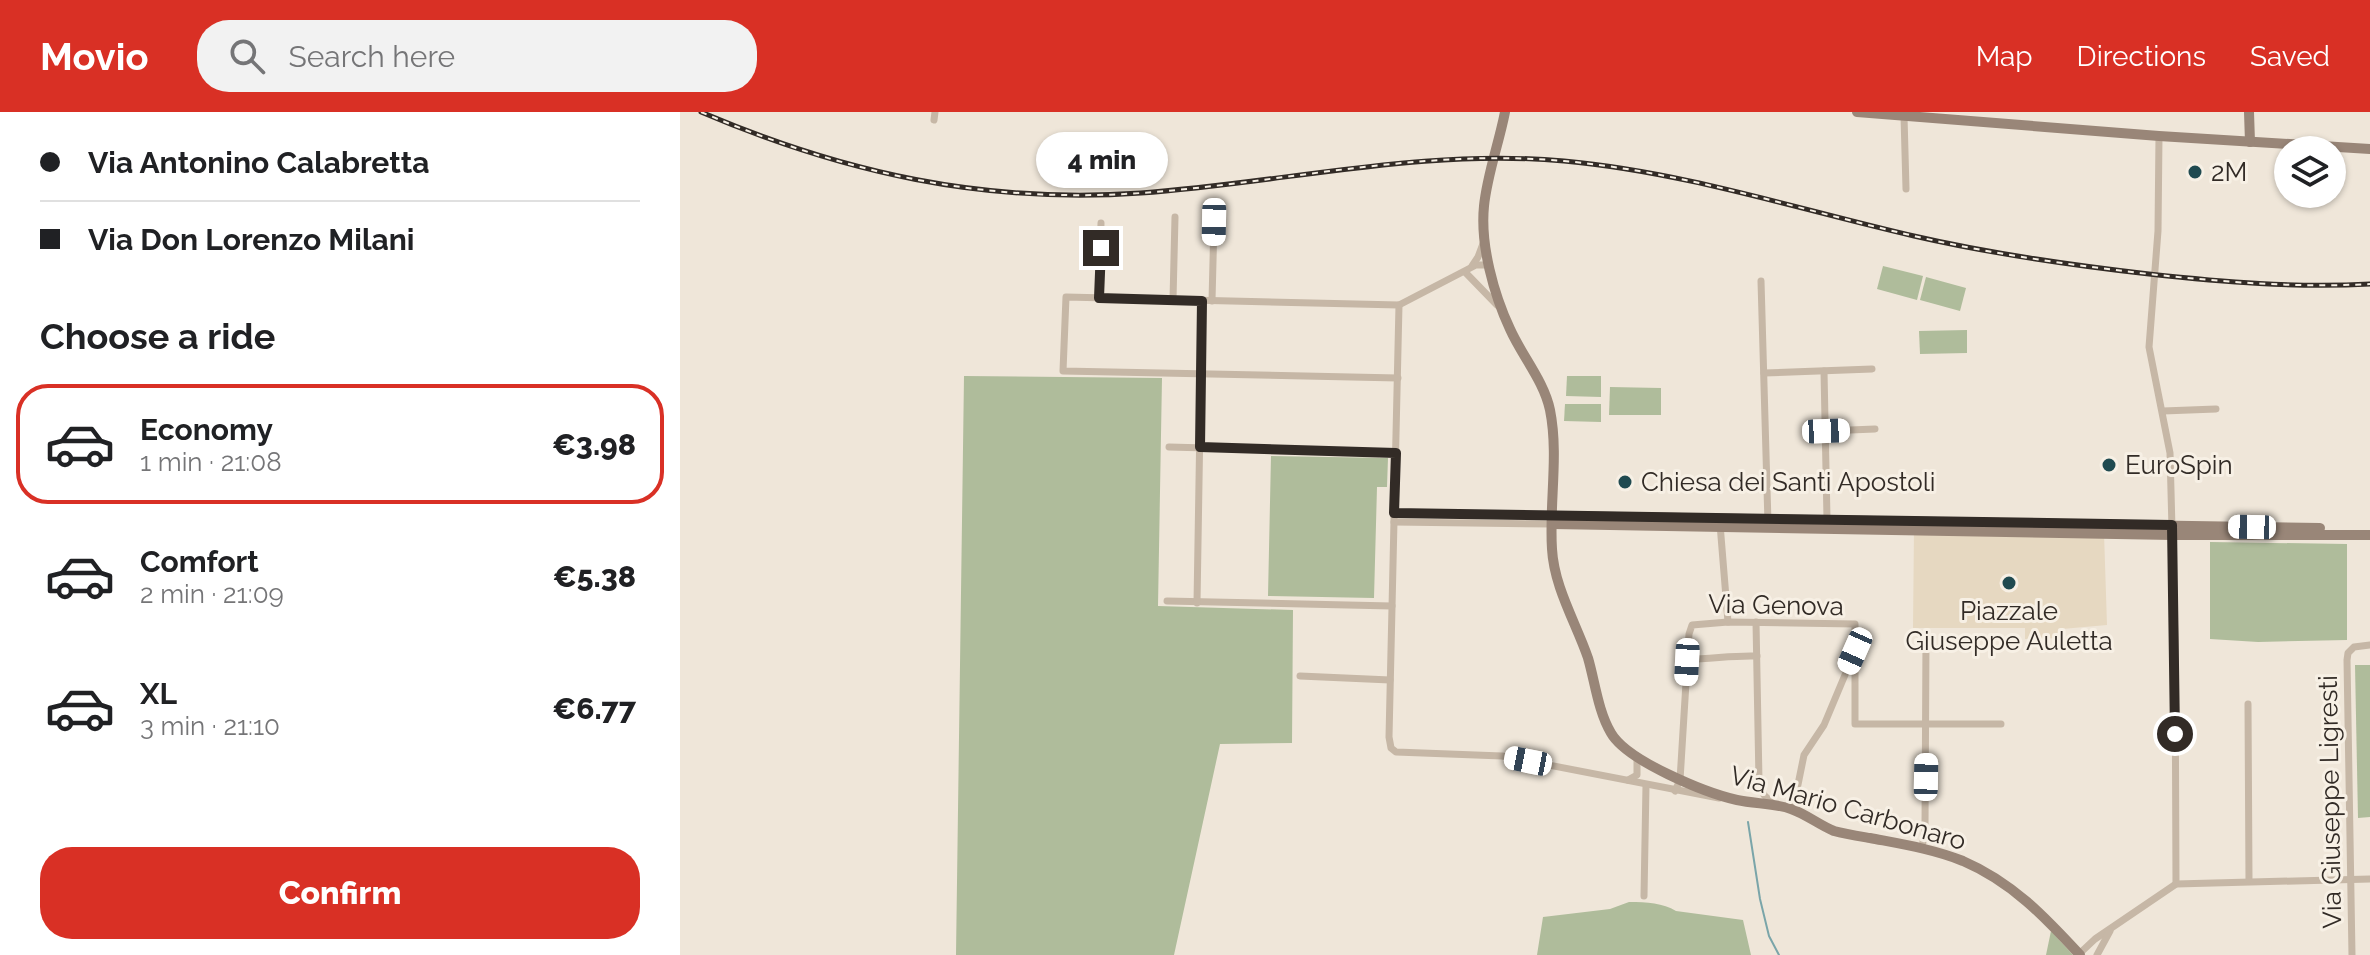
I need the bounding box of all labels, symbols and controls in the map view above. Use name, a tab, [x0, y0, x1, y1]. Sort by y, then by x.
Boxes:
search box	[197, 20, 757, 92]
text: Movio	[40, 34, 149, 79]
icon: search	[225, 34, 269, 78]
text: Search here	[289, 39, 455, 74]
text: Map	[1976, 40, 2033, 73]
text: Directions	[2077, 40, 2206, 73]
text: Saved	[2250, 40, 2330, 73]
callout: 4 min	[1035, 132, 1167, 188]
map controls	[2274, 136, 2346, 208]
button: layers	[2274, 136, 2346, 208]
text: Via Antonino Calabretta	[88, 145, 429, 180]
text: 4 min	[1068, 145, 1136, 175]
place label: 2M	[2211, 157, 2247, 187]
marker: 2M	[2186, 163, 2204, 181]
car	[1202, 198, 1226, 246]
text: Via Don Lorenzo Milani	[88, 222, 414, 257]
route end	[1083, 230, 1119, 266]
text: Choose a ride	[40, 315, 275, 357]
icon: car	[44, 408, 116, 480]
text: Economy	[140, 412, 273, 447]
car	[1802, 418, 1850, 444]
text: €3.98	[552, 427, 636, 462]
text: 1 min · 21:08	[140, 447, 282, 477]
place label: EuroSpin	[2125, 450, 2233, 480]
marker: EuroSpin	[2100, 456, 2118, 474]
place label: Chiesa dei Santi Apostoli	[1641, 467, 1936, 497]
marker: Chiesa dei Santi Apostoli	[1616, 473, 1634, 491]
car	[2228, 515, 2276, 539]
icon: car	[44, 540, 116, 612]
text: Comfort	[140, 544, 259, 579]
text: €5.38	[553, 559, 636, 594]
marker: Piazzale Giuseppe Auletta	[2000, 574, 2018, 592]
text: 2 min · 21:09	[140, 579, 284, 609]
street label: Via Genova	[1708, 589, 1844, 621]
place label: Piazzale Giuseppe Auletta	[1905, 596, 2113, 656]
car	[1834, 624, 1876, 678]
car	[1674, 637, 1700, 687]
icon: car	[44, 672, 116, 744]
street label: Via Giuseppe Ligresti	[2313, 675, 2347, 929]
text: XL	[140, 676, 177, 711]
text: €6.77	[552, 691, 636, 726]
text: 3 min · 21:10	[140, 711, 280, 741]
route start	[2157, 716, 2193, 752]
car	[1502, 745, 1554, 777]
car	[1914, 753, 1938, 801]
street label: Via Mario Carbonaro	[1727, 760, 1969, 856]
button: Confirm	[40, 847, 640, 939]

